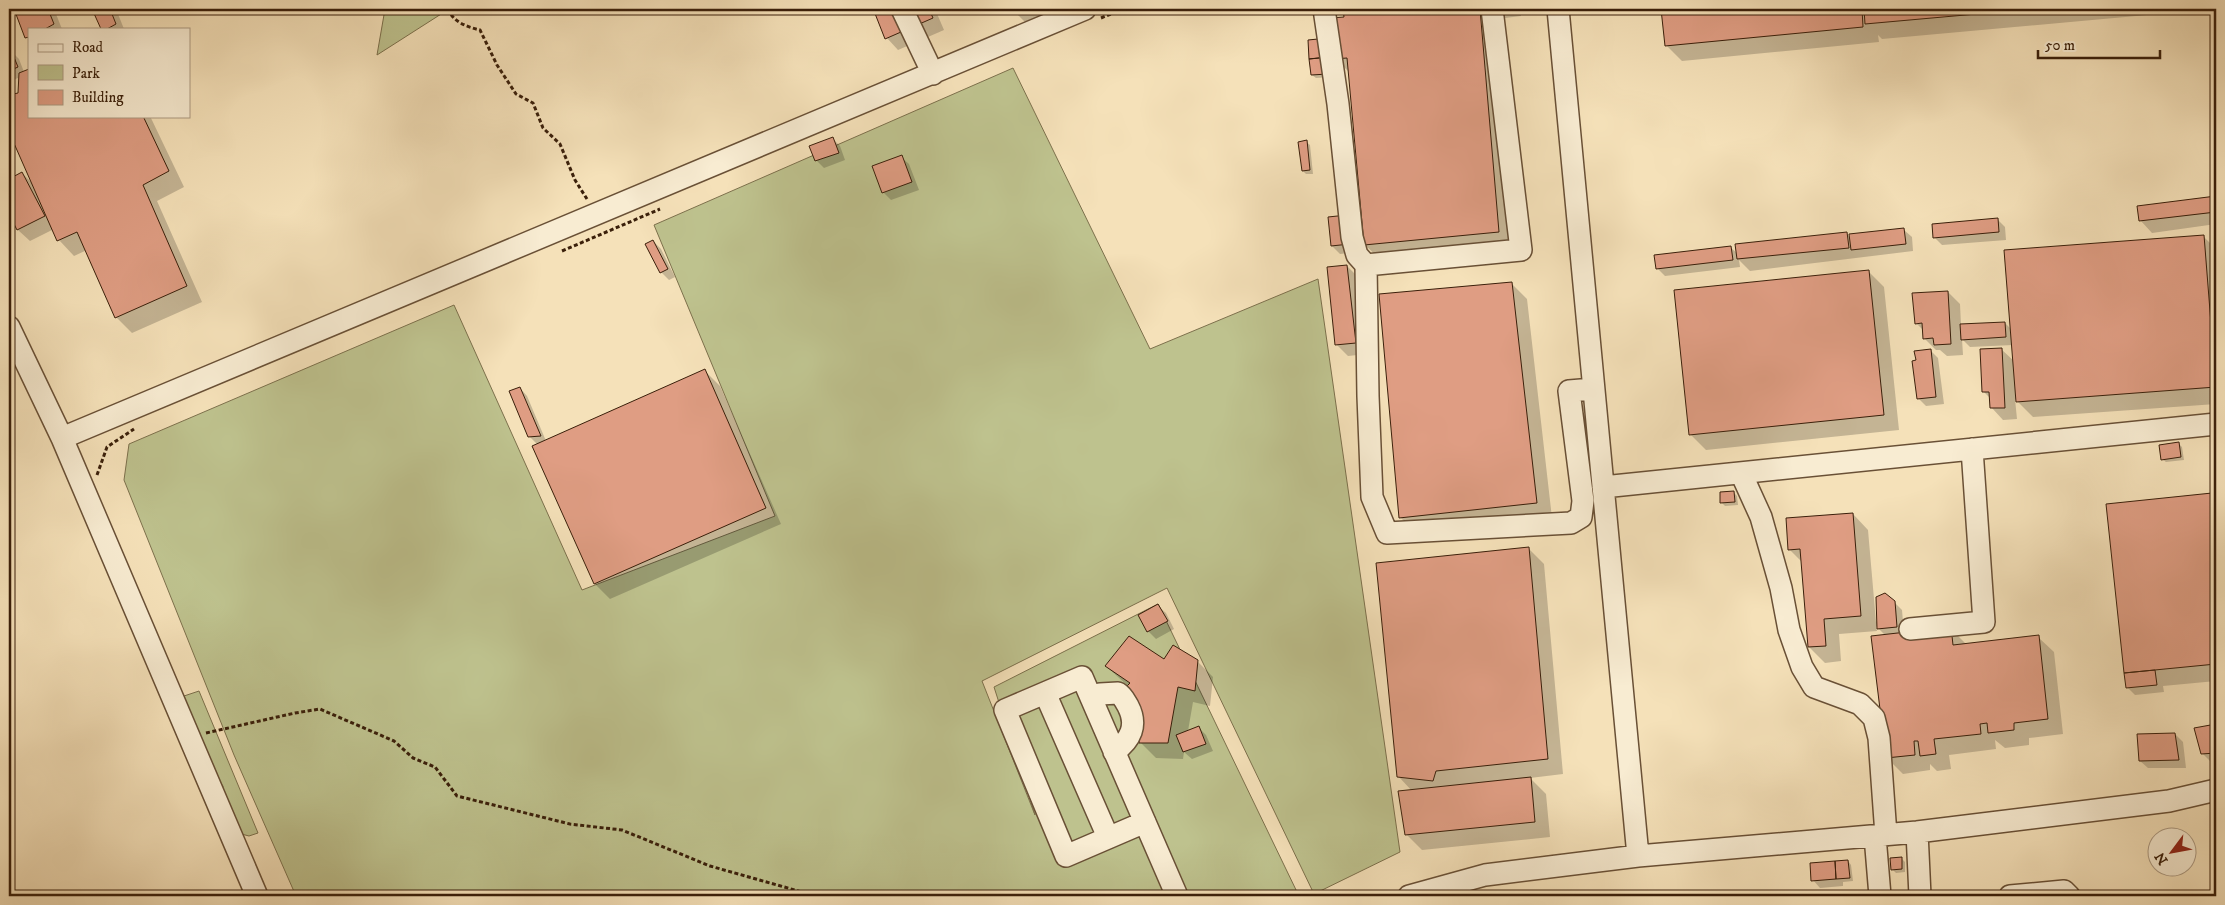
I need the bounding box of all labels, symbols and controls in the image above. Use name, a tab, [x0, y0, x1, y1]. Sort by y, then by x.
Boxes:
legend	[28, 28, 190, 118]
scale bar	[2038, 28, 2160, 60]
text: 50 m	[2045, 36, 2075, 55]
text: Road	[72, 38, 104, 57]
text: Park	[72, 64, 101, 83]
text: Building	[72, 88, 124, 107]
north arrow	[2148, 828, 2198, 878]
text: N	[2151, 848, 2173, 868]

